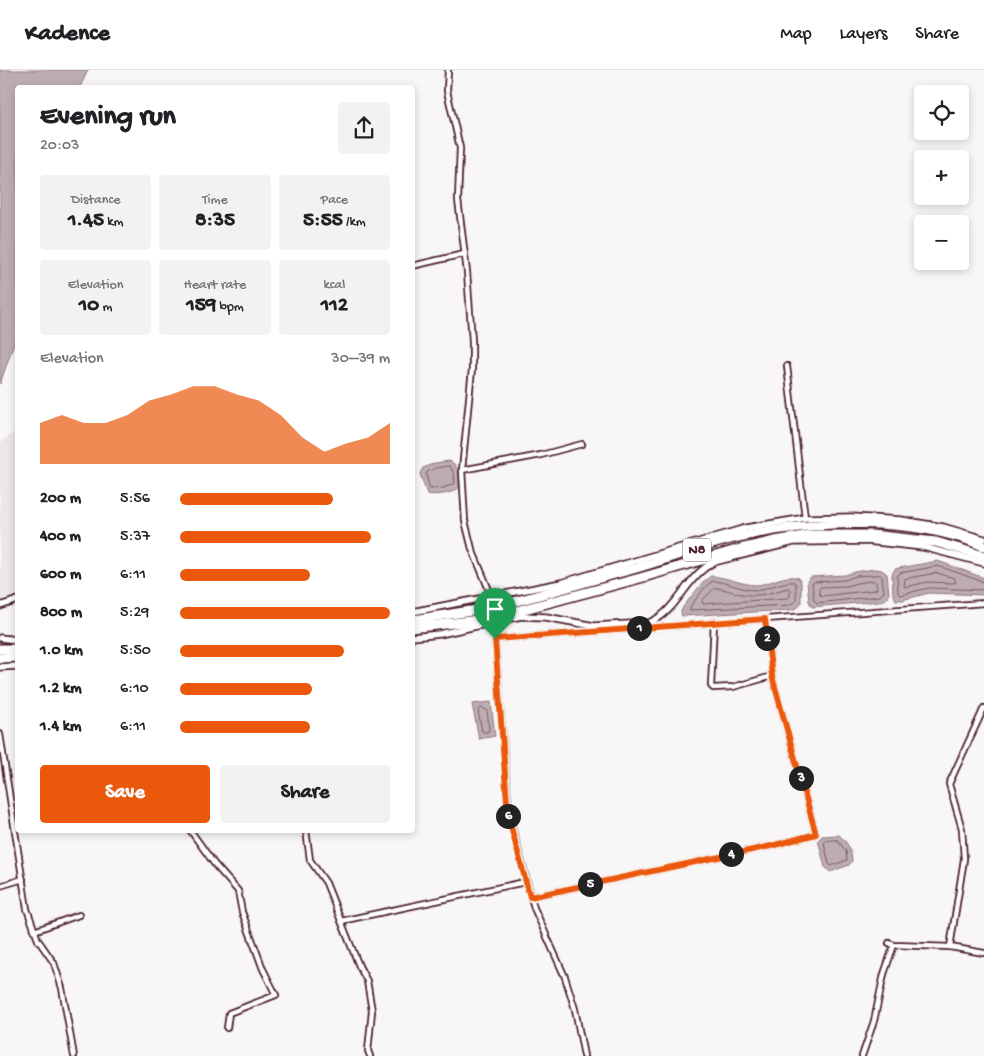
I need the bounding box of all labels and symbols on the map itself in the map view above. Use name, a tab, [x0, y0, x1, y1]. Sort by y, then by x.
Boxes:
road number: N8	[683, 538, 711, 562]
pin	[474, 588, 516, 639]
pin: 1	[626, 616, 652, 640]
pin: 2	[754, 626, 780, 650]
pin: 3	[788, 766, 814, 790]
pin: 6	[496, 804, 520, 828]
pin: 4	[718, 842, 744, 866]
pin: 5	[578, 872, 602, 896]

